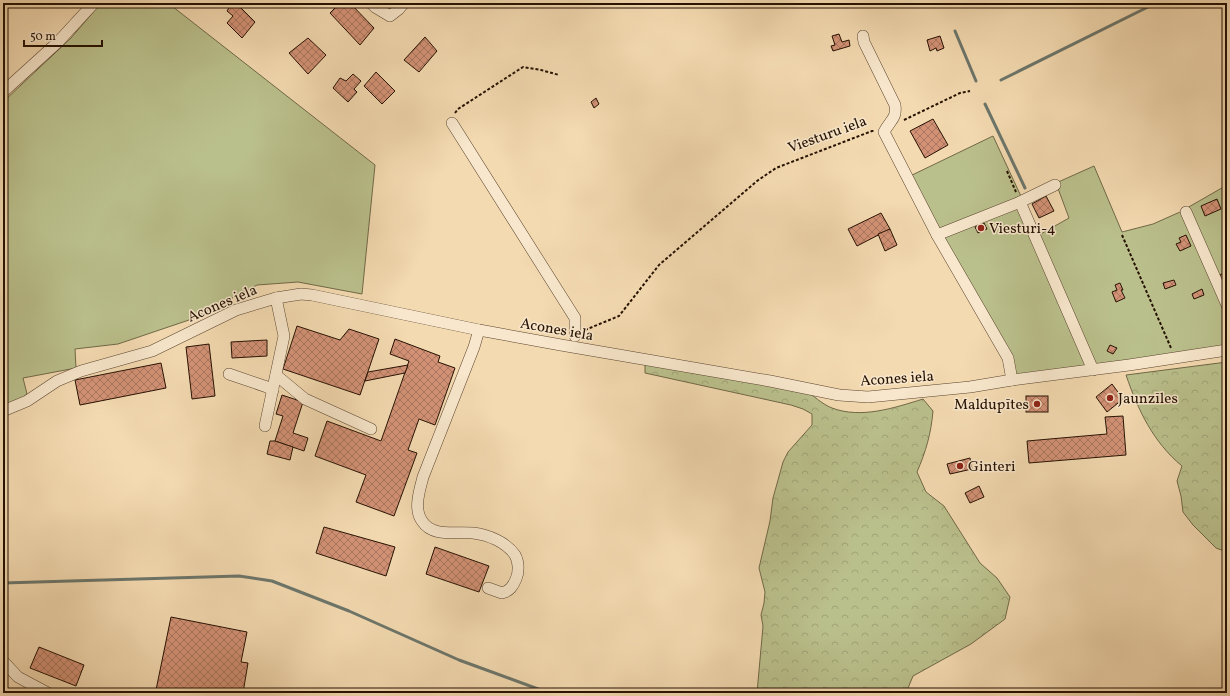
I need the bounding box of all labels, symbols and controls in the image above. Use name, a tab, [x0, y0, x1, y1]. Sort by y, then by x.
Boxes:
scale bar	[24, 22, 102, 48]
text: 50 m	[30, 29, 56, 45]
street label: Viesturu iela	[785, 111, 870, 159]
place label: Viesturi-4	[989, 219, 1056, 240]
marker: Viesturi-4	[976, 223, 986, 233]
street label: Acones iela	[184, 280, 261, 329]
street label: Acones iela	[518, 314, 595, 347]
street label: Acones iela	[859, 366, 935, 393]
place label: Jaunzīles	[1118, 389, 1178, 410]
marker: Jaunzīles	[1105, 393, 1115, 403]
place label: Maldupītes	[954, 395, 1029, 416]
marker: Maldupītes	[1032, 399, 1042, 409]
place label: Ginteri	[968, 457, 1015, 478]
marker: Ginteri	[955, 461, 965, 471]

